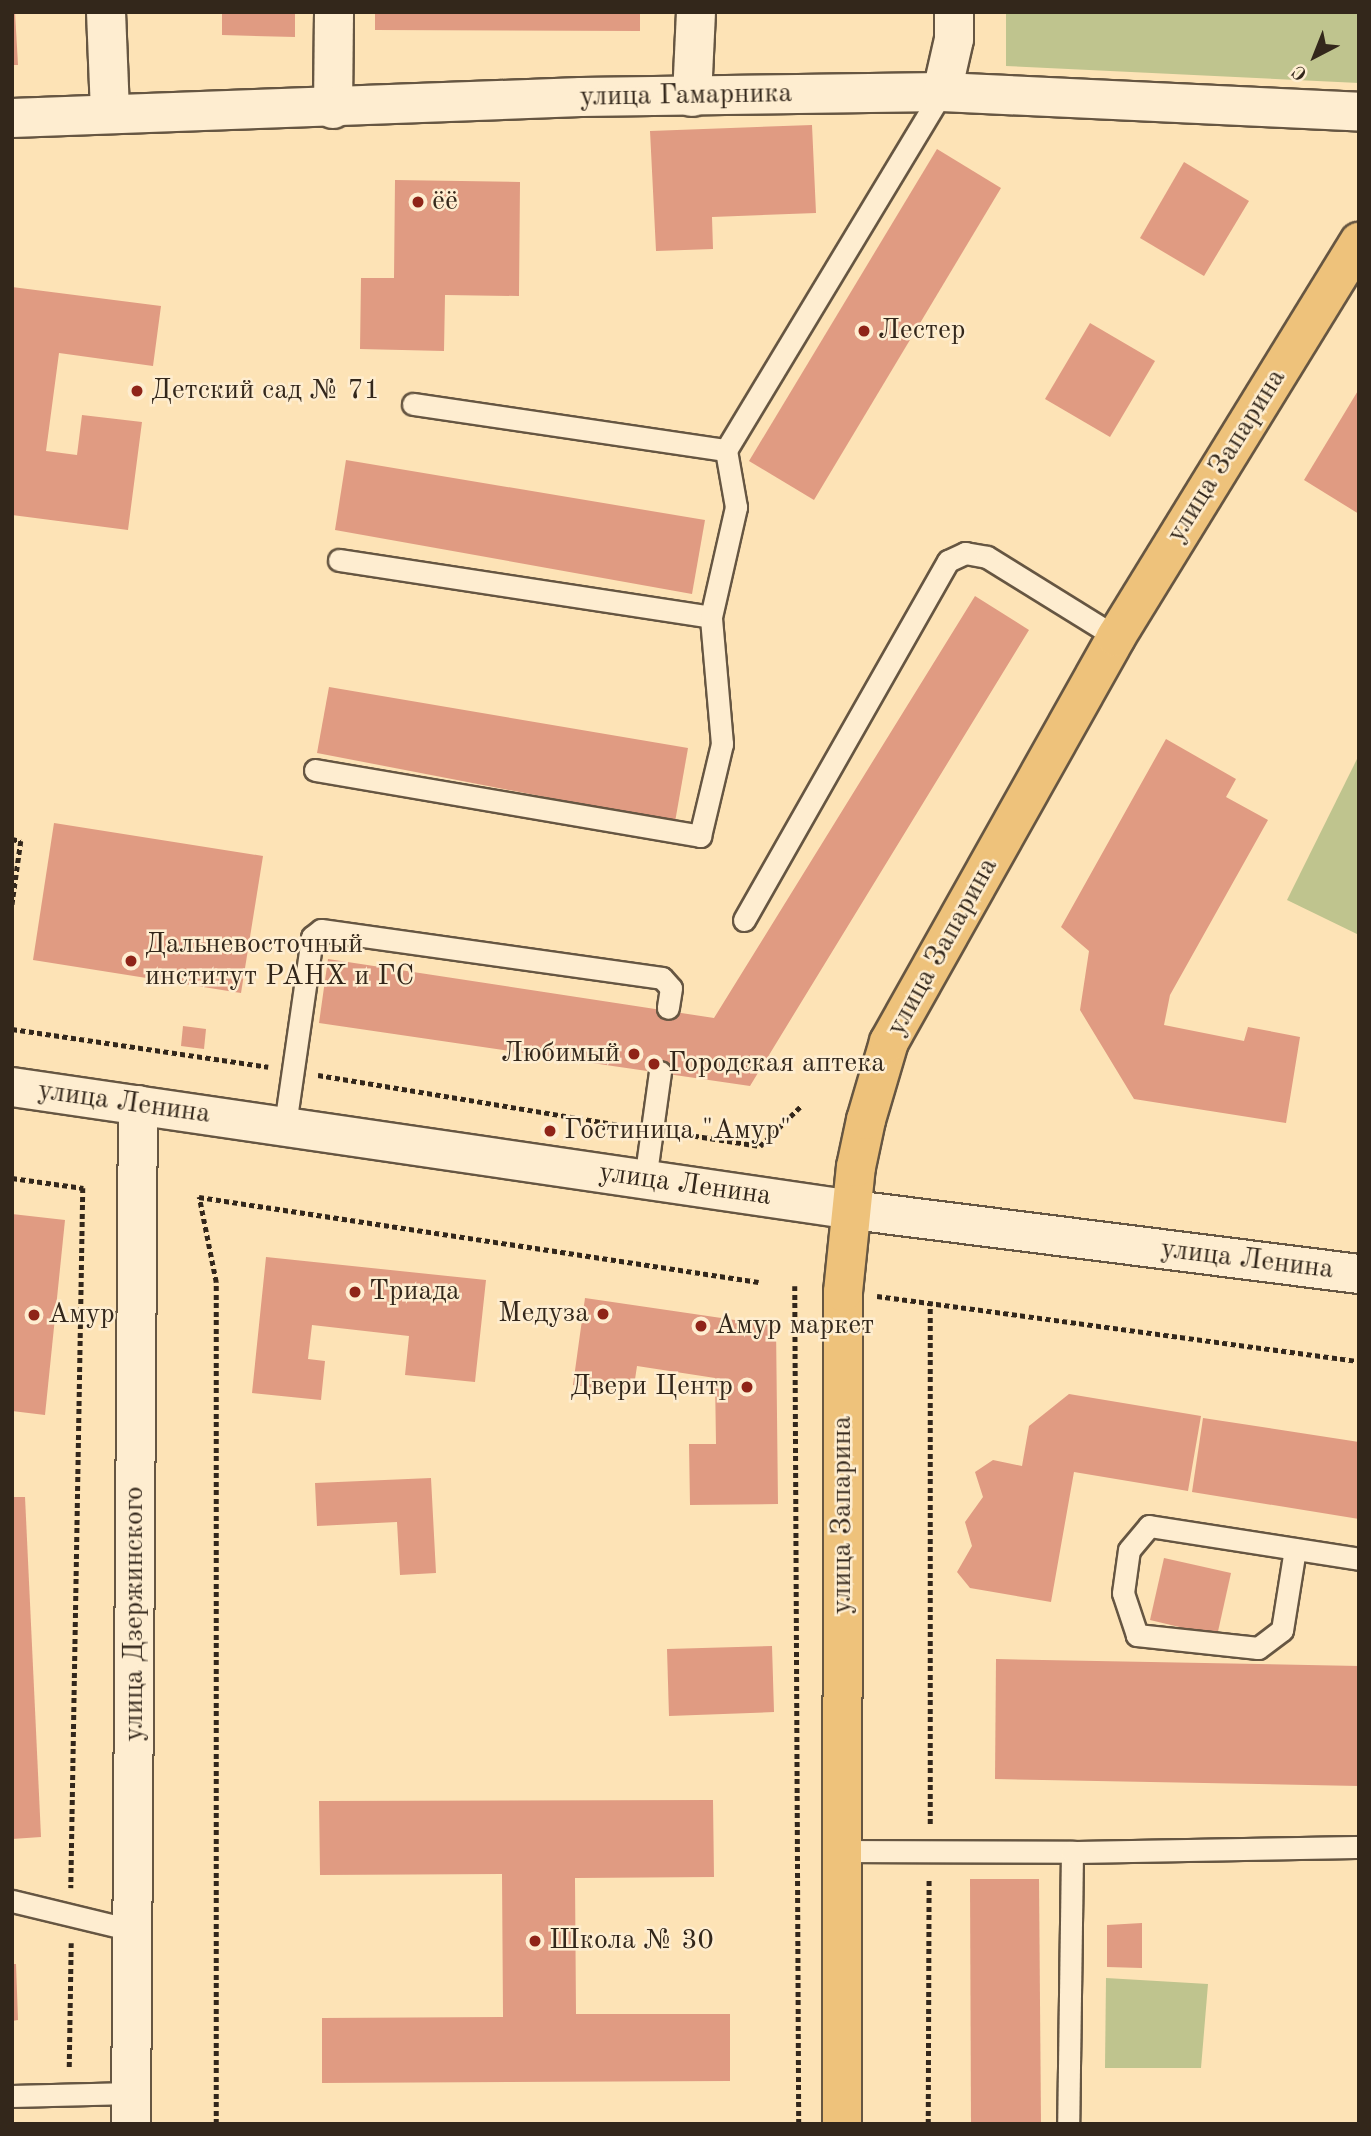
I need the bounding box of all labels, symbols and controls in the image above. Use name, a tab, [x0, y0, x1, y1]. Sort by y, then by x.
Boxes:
north arrow	[1280, 21, 1350, 91]
text: С	[1290, 61, 1312, 83]
street label: улица Гамарника	[579, 77, 793, 115]
place label: ёё	[432, 185, 458, 219]
marker: ёё	[410, 194, 426, 210]
place label: Лестер	[878, 314, 965, 348]
marker: Лестер	[856, 323, 872, 339]
street label: улица Запарина	[1160, 363, 1294, 549]
place label: Детский сад № 71	[151, 374, 380, 408]
marker: Детский сад № 71	[129, 383, 145, 399]
street label: улица Запарина	[880, 852, 1006, 1042]
place label: Дальневосточный институт РАНХ и ГС	[145, 928, 414, 994]
marker: Дальневосточный институт РАНХ и ГС	[123, 953, 139, 969]
place label: Любимый	[501, 1037, 620, 1071]
marker: Любимый	[626, 1046, 642, 1062]
place label: Городская аптека	[668, 1047, 885, 1081]
marker: Городская аптека	[646, 1056, 662, 1072]
street label: улица Ленина	[36, 1074, 212, 1132]
place label: Гостиница "Амур"	[564, 1114, 791, 1148]
marker: Гостиница "Амур"	[542, 1123, 558, 1139]
street label: улица Ленина	[597, 1156, 773, 1214]
street label: улица Ленина	[1159, 1233, 1335, 1287]
place label: Триада	[369, 1275, 460, 1309]
marker: Триада	[347, 1284, 363, 1300]
place label: Медуза	[498, 1297, 589, 1331]
place label: Амур	[48, 1298, 115, 1332]
marker: Медуза	[595, 1306, 611, 1322]
marker: Амур	[26, 1307, 42, 1323]
place label: Амур маркет	[715, 1309, 874, 1343]
marker: Амур маркет	[693, 1318, 709, 1334]
place label: Двери Центр	[570, 1370, 733, 1404]
marker: Двери Центр	[739, 1379, 755, 1395]
street label: улица Запарина	[826, 1416, 860, 1614]
street label: улица Дзержинского	[118, 1486, 152, 1742]
place label: Школа № 30	[549, 1924, 714, 1958]
marker: Школа № 30	[527, 1933, 543, 1949]

